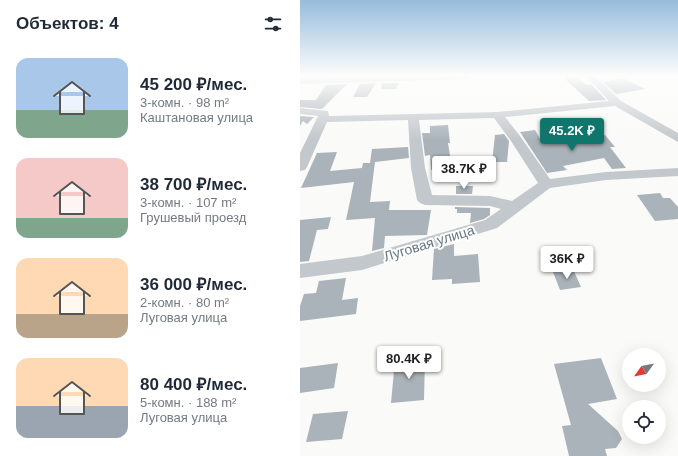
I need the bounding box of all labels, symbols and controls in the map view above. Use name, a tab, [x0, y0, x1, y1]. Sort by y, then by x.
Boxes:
icon: filters	[262, 13, 284, 35]
text: Объектов: 4	[16, 14, 119, 33]
icon: home	[48, 74, 96, 122]
text: 45 200 ₽/мес.	[140, 75, 247, 94]
text: 3-комн. · 98 m²	[140, 95, 229, 110]
text: Каштановая улица	[140, 110, 253, 125]
pin: 45.2K ₽	[535, 118, 609, 152]
text: 45.2K ₽	[549, 123, 595, 138]
pin: 38.7K ₽	[427, 156, 501, 190]
text: 38.7K ₽	[441, 161, 487, 176]
icon: home	[48, 174, 96, 222]
text: 38 700 ₽/мес.	[140, 175, 247, 194]
text: 3-комн. · 107 m²	[140, 195, 236, 210]
text: Грушевый проезд	[140, 210, 246, 225]
street label: Луговая улица	[382, 222, 476, 264]
pin: 36K ₽	[539, 246, 595, 280]
text: 36K ₽	[549, 251, 585, 266]
icon: home	[48, 274, 96, 322]
text: 36 000 ₽/мес.	[140, 275, 247, 294]
text: 2-комн. · 80 m²	[140, 295, 229, 310]
text: Луговая улица	[140, 310, 227, 325]
pin: 80.4K ₽	[372, 346, 446, 380]
north arrow	[622, 348, 666, 392]
map controls	[622, 348, 666, 444]
text: 80.4K ₽	[386, 351, 432, 366]
icon: home	[48, 374, 96, 422]
text: 80 400 ₽/мес.	[140, 375, 247, 394]
text: 5-комн. · 188 m²	[140, 395, 236, 410]
button: locate	[622, 400, 666, 444]
text: Луговая улица	[140, 410, 227, 425]

